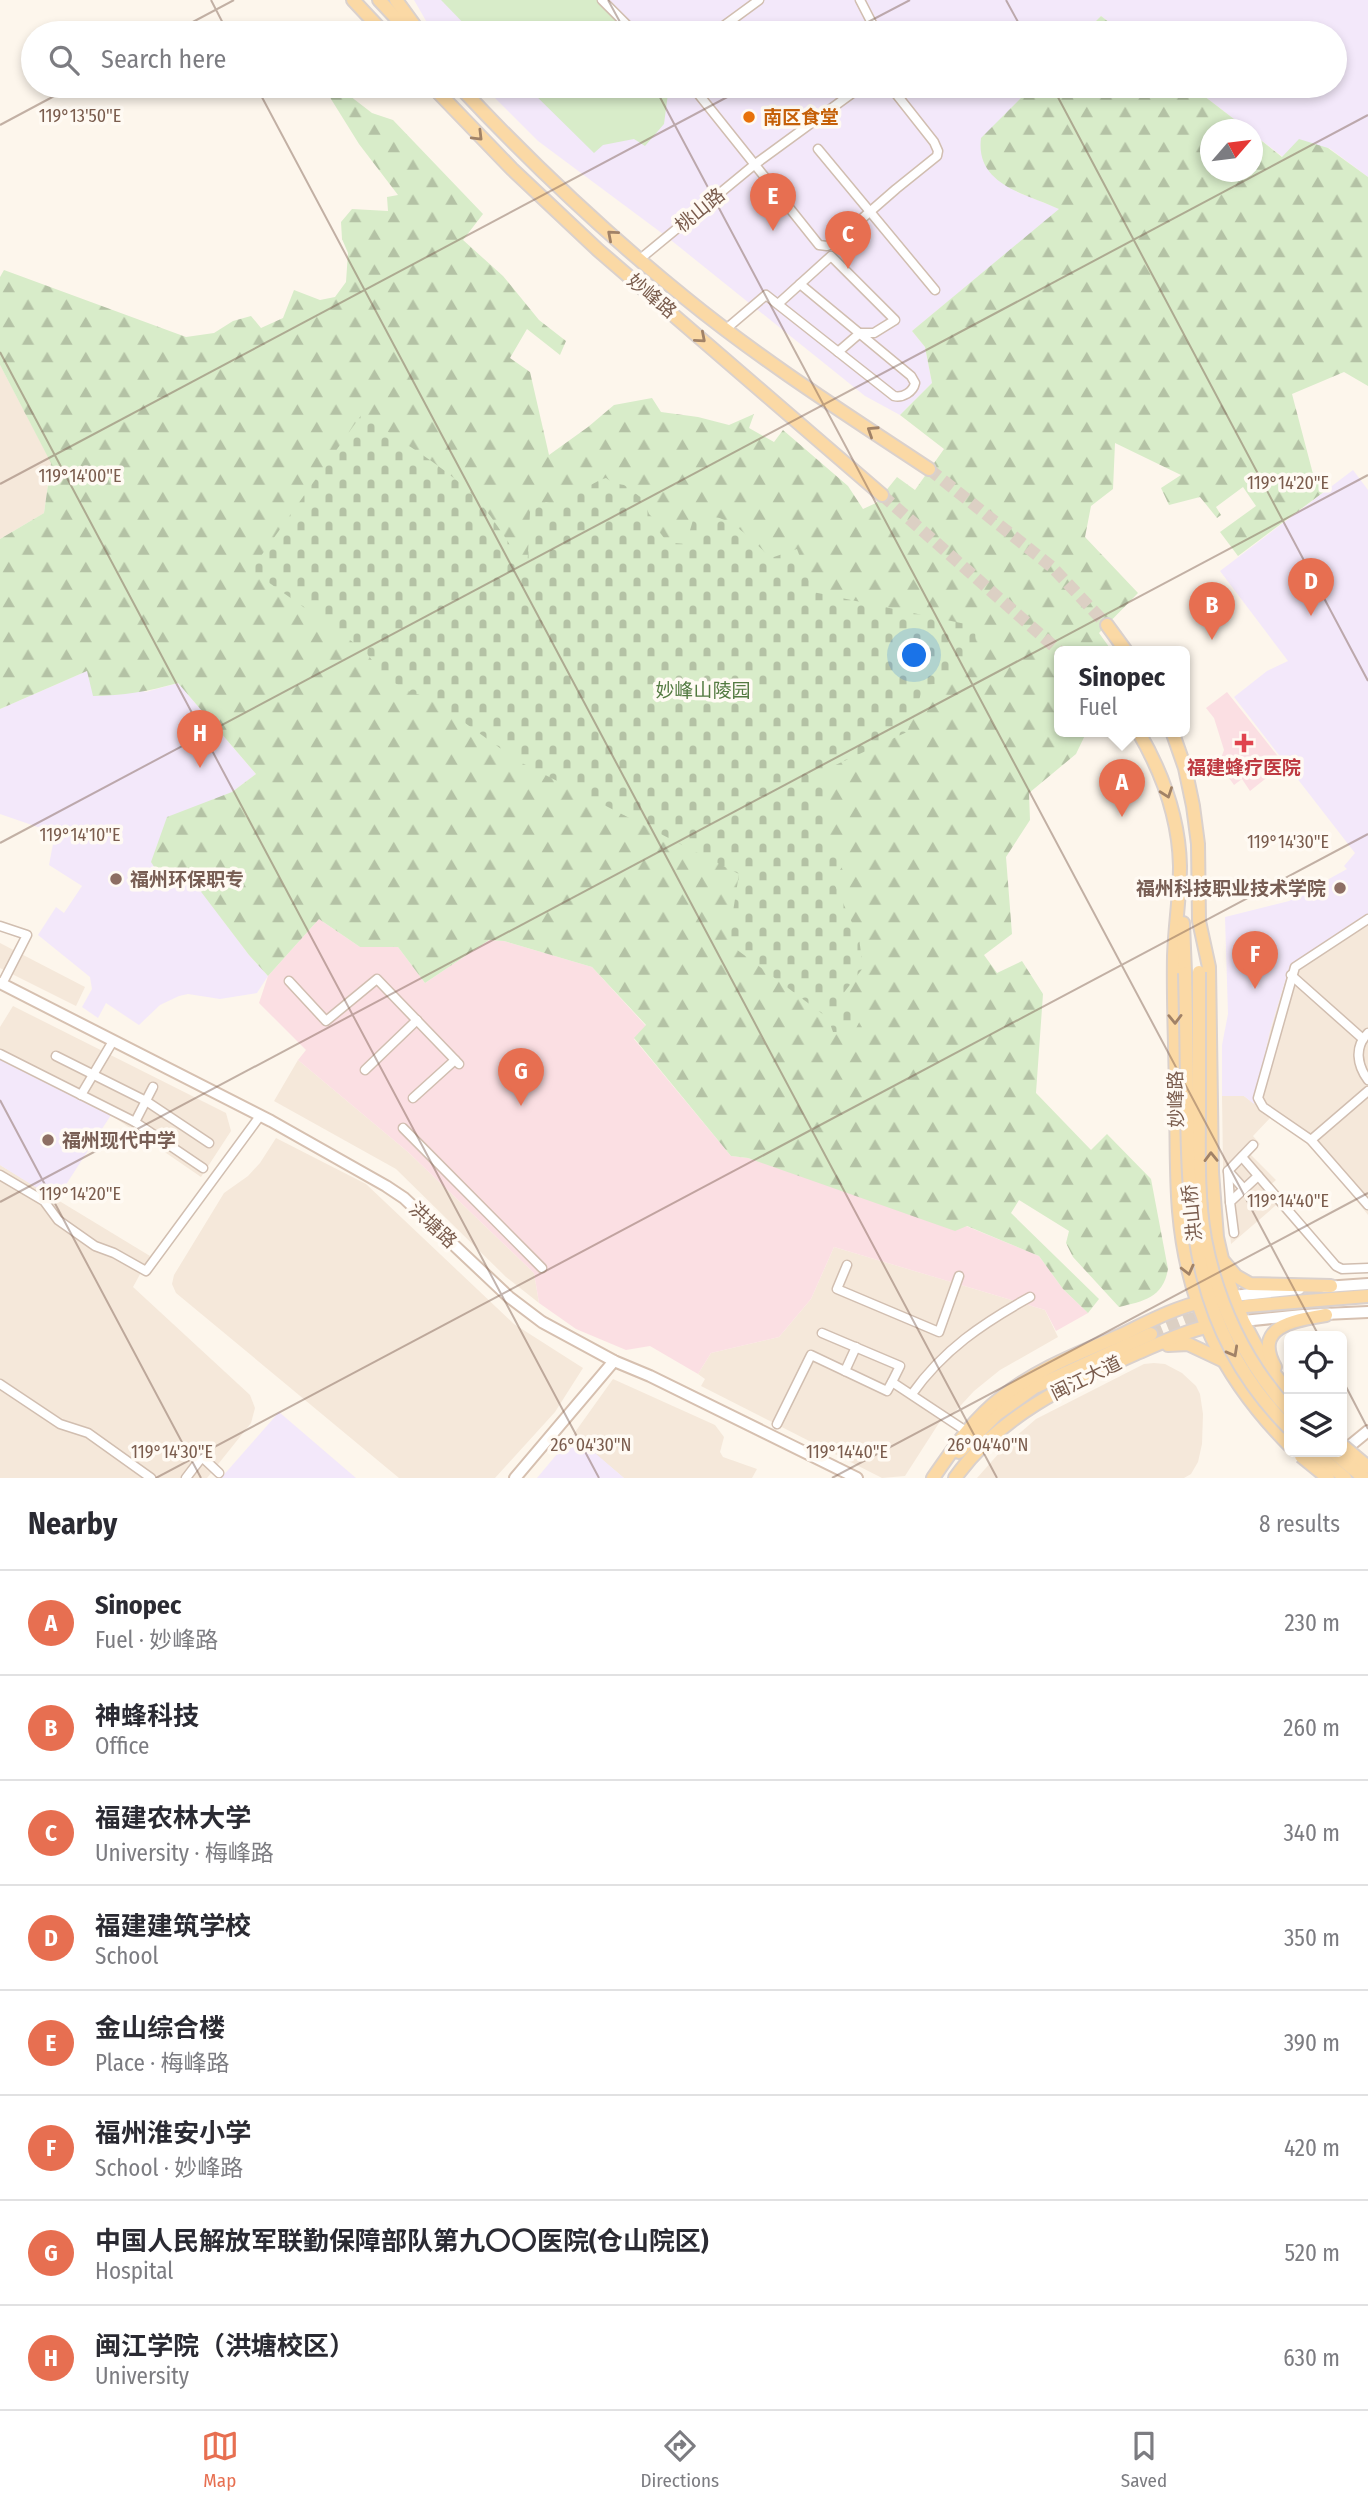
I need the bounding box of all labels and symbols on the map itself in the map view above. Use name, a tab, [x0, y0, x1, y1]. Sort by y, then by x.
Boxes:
text: 119°13'50"E	[39, 105, 121, 127]
place label: 南区食堂	[763, 106, 839, 129]
marker: 南区食堂	[741, 109, 757, 125]
north arrow	[1200, 119, 1263, 182]
one-way arrow	[470, 127, 483, 140]
pin: E	[750, 173, 796, 231]
street label: 桃山路	[671, 183, 729, 237]
pin: C	[825, 211, 871, 269]
one-way arrow	[607, 231, 620, 243]
street label: 妙峰路	[623, 269, 681, 323]
one-way arrow	[693, 330, 706, 342]
one-way arrow	[866, 426, 879, 439]
text: 119°14'00"E	[38, 465, 122, 487]
text: 119°14'20"E	[1247, 472, 1329, 494]
pin: D	[1288, 558, 1334, 616]
pin: B	[1189, 582, 1235, 640]
your location	[897, 638, 931, 672]
park label: 妙峰山陵园	[655, 679, 751, 702]
pin: H	[177, 710, 223, 768]
marker: 福建蜂疗医院	[1234, 733, 1254, 753]
place label: 福建蜂疗医院	[1187, 756, 1301, 779]
pin: A	[1099, 759, 1145, 817]
one-way arrow	[1159, 786, 1173, 798]
text: 119°14'10"E	[40, 824, 120, 846]
text: 119°14'30"E	[1247, 831, 1329, 853]
place label: 福州环保职专	[130, 868, 244, 891]
marker: 福州环保职专	[108, 871, 124, 887]
place label: 福州科技职业技术学院	[1136, 877, 1326, 900]
marker: 福州科技职业技术学院	[1332, 880, 1348, 896]
pin: F	[1232, 931, 1278, 989]
one-way arrow	[1167, 1014, 1183, 1024]
pin: G	[498, 1048, 544, 1106]
street label: 妙峰路	[1164, 1070, 1188, 1128]
place label: 福州现代中学	[62, 1129, 176, 1152]
marker: 福州现代中学	[40, 1132, 56, 1148]
one-way arrow	[1204, 1151, 1219, 1162]
text: 119°14'20"E	[39, 1183, 121, 1205]
street label: 洪山桥	[1178, 1183, 1206, 1243]
text: 119°14'40"E	[1247, 1190, 1329, 1212]
street label: 洪塘路	[404, 1197, 462, 1253]
one-way arrow	[1180, 1264, 1195, 1276]
one-way arrow	[1225, 1345, 1239, 1357]
street label: 闽江大道	[1047, 1351, 1125, 1405]
text: 26°04'30"N	[551, 1434, 632, 1456]
text: 26°04'40"N	[948, 1434, 1028, 1456]
text: 119°14'30"E	[131, 1441, 213, 1463]
text: 119°14'40"E	[806, 1441, 888, 1463]

